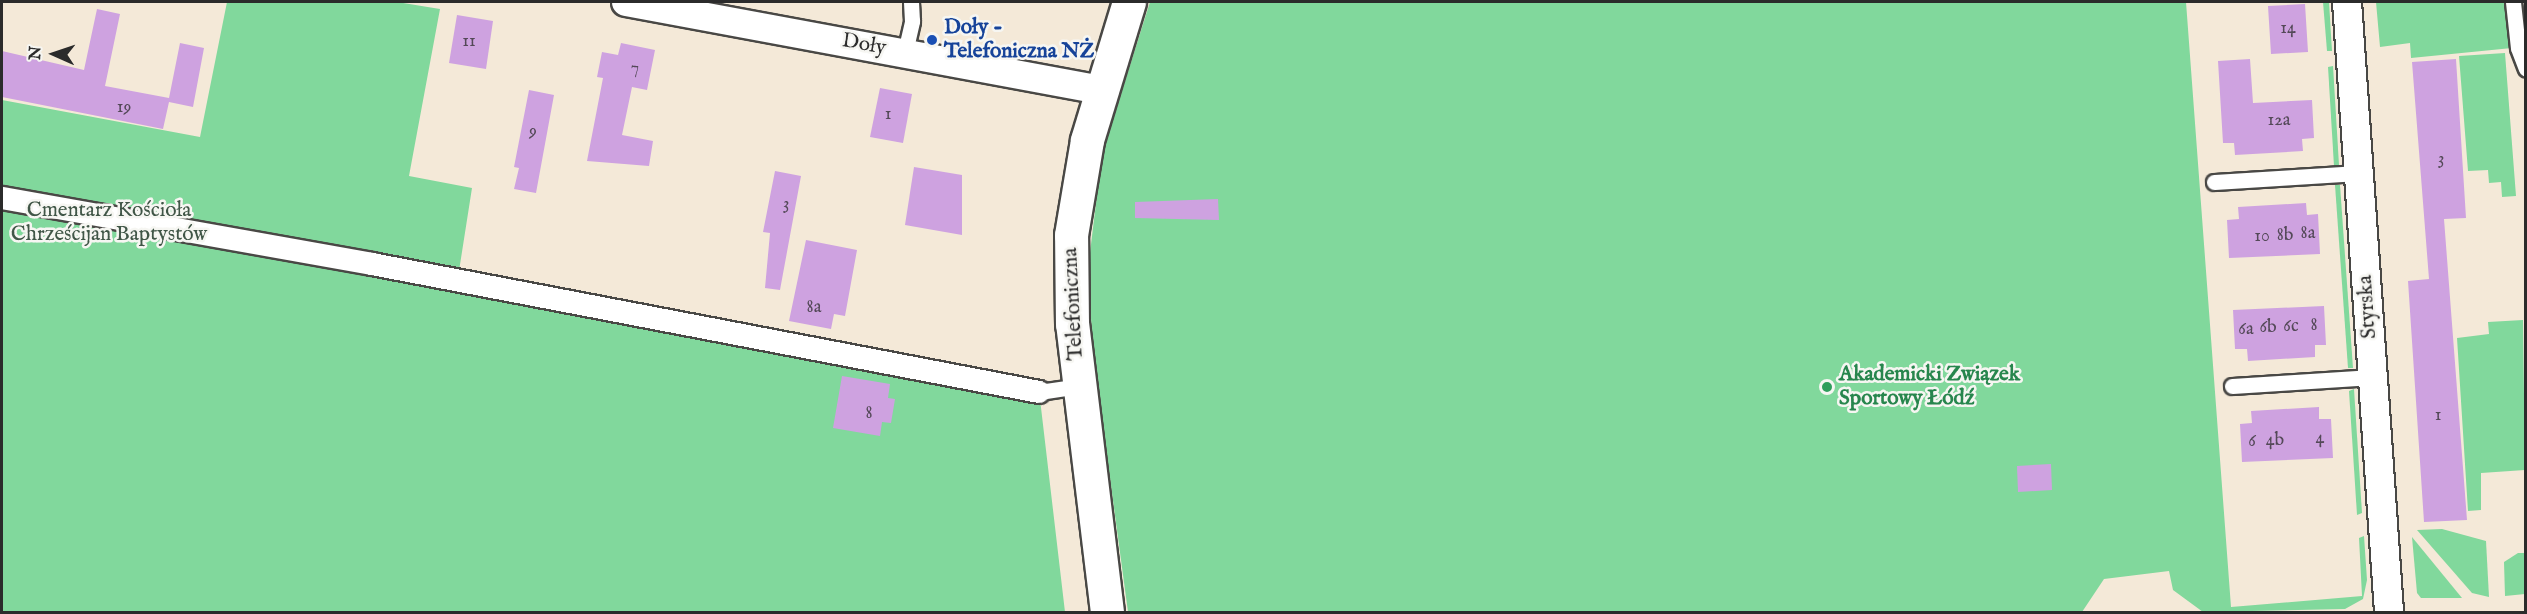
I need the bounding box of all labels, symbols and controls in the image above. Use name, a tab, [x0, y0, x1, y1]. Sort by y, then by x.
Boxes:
place label: Doły - Telefoniczna NŻ	[944, 15, 1094, 65]
house number: 14	[2280, 18, 2296, 40]
north arrow	[24, 24, 84, 84]
street label: Doły	[840, 29, 888, 61]
house number: 11	[462, 31, 476, 53]
marker: Doły - Telefoniczna NŻ	[925, 33, 939, 47]
text: N	[26, 46, 46, 60]
house number: 7	[631, 58, 639, 80]
house number: 19	[117, 97, 131, 119]
house number: 1	[885, 104, 891, 126]
house number: 12a	[2268, 110, 2290, 132]
house number: 9	[529, 121, 537, 143]
house number: 3	[2438, 149, 2444, 171]
house number: 3	[783, 194, 789, 216]
park label: Cmentarz Kościoła Chrześcijan Baptystów	[11, 198, 207, 248]
house number: 8a	[2301, 223, 2315, 245]
house number: 8b	[2277, 225, 2293, 247]
house number: 10	[2254, 226, 2270, 248]
street label: Telefoniczna	[1058, 247, 1090, 361]
street label: Styrska	[2353, 274, 2383, 340]
house number: 8a	[807, 297, 821, 319]
house number: 8	[2310, 315, 2318, 337]
house number: 6c	[2283, 316, 2299, 338]
house number: 6b	[2259, 317, 2277, 339]
house number: 6a	[2238, 319, 2254, 341]
place label: Akademicki Związek Sportowy Łódź	[1839, 362, 2020, 412]
marker: Akademicki Związek Sportowy Łódź	[1820, 380, 1834, 394]
house number: 8	[865, 403, 873, 425]
house number: 1	[2435, 405, 2441, 427]
house number: 4	[2316, 428, 2324, 450]
house number: 4b	[2266, 430, 2284, 452]
house number: 6	[2248, 431, 2256, 453]

